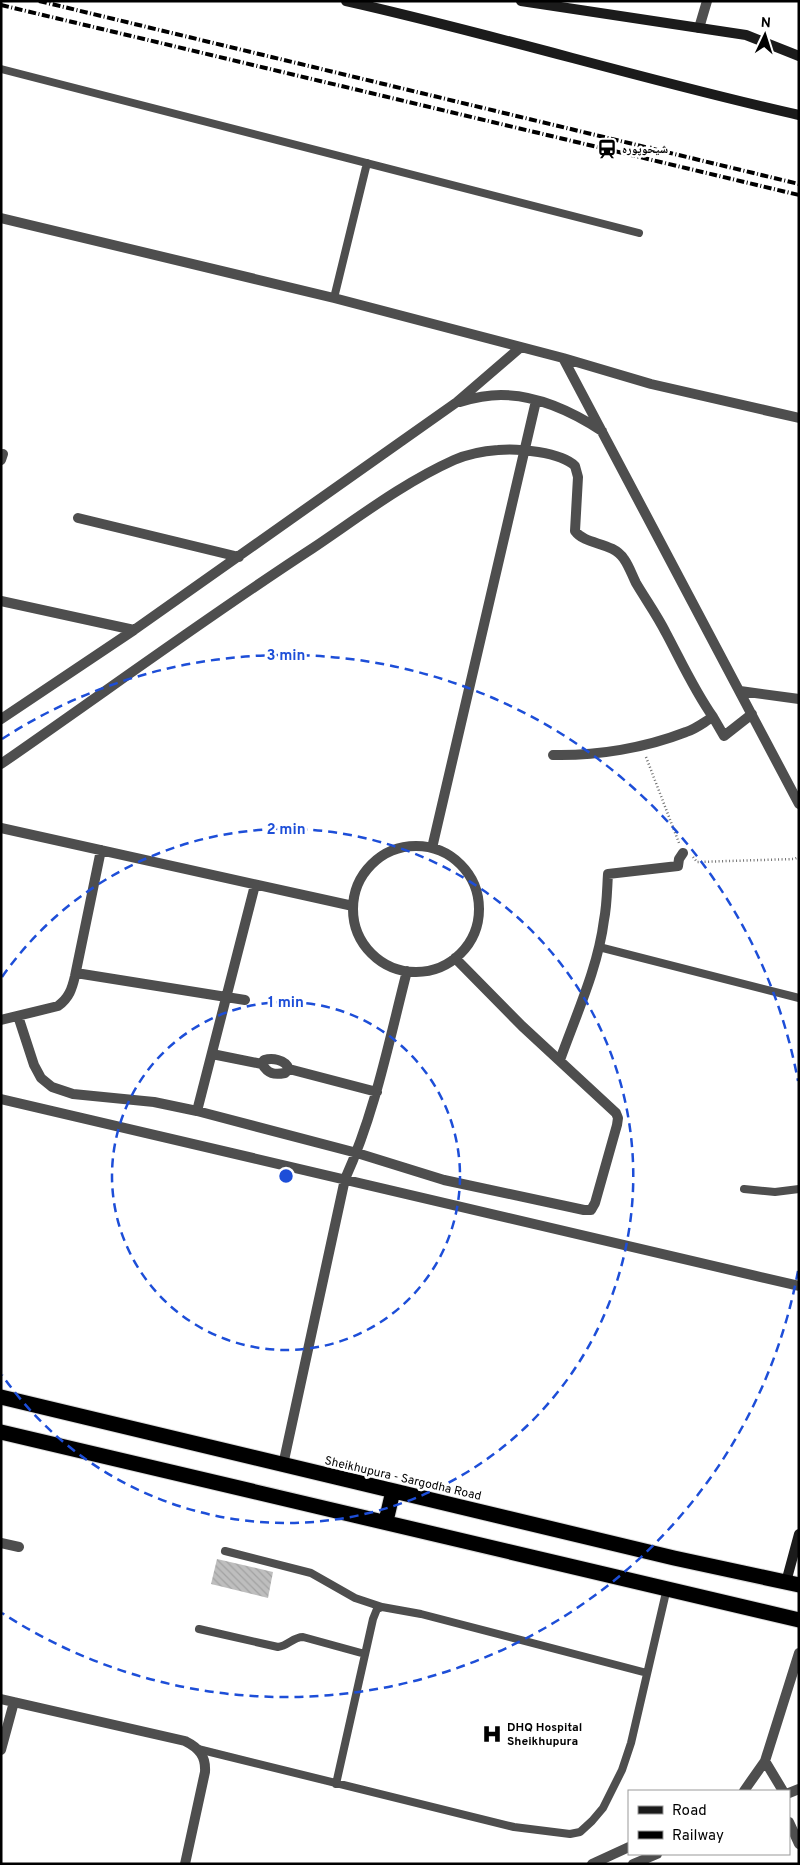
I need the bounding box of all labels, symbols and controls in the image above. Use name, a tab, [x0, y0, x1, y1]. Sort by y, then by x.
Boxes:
north arrow	[740, 10, 790, 60]
text: N	[760, 15, 771, 32]
station icon: شیخوپورہ	[596, 138, 618, 160]
place label: شیخوپورہ	[622, 142, 668, 158]
text: 3 min	[266, 647, 306, 666]
text: 2 min	[266, 821, 306, 840]
text: 1 min	[268, 994, 304, 1013]
centre of rings	[277, 1167, 295, 1185]
street label: Sheikhupura - Sargodha Road	[323, 1453, 483, 1505]
place label: DHQ Hospital Sheikhupura	[507, 1720, 582, 1750]
hospital icon: DHQ Hospital Sheikhupura	[481, 1723, 503, 1745]
legend	[628, 1790, 790, 1855]
text: Road	[672, 1802, 707, 1821]
text: Railway	[672, 1827, 724, 1846]

